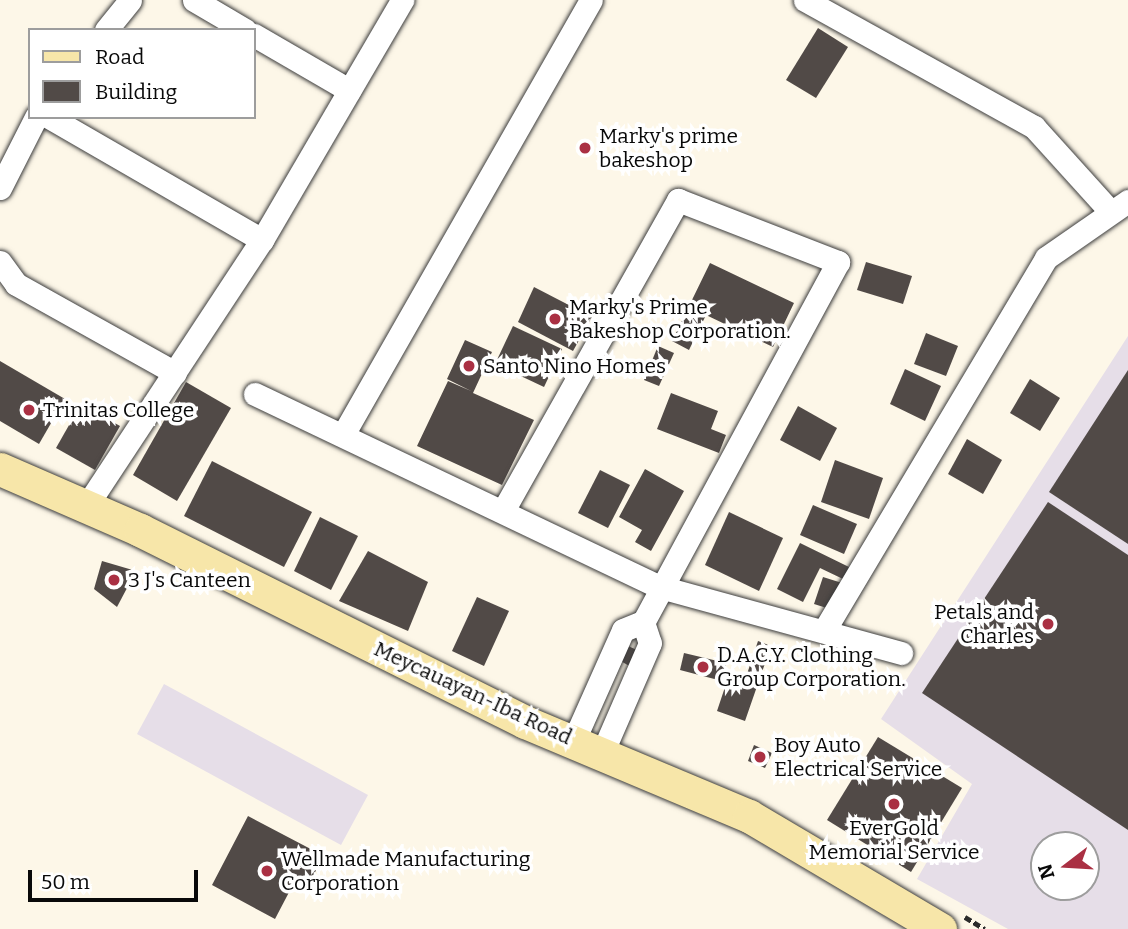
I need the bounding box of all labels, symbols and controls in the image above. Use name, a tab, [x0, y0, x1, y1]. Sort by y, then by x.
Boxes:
legend	[28, 28, 256, 119]
text: Road	[95, 44, 144, 70]
text: Building	[95, 79, 177, 105]
place label: Marky's prime bakeshop	[599, 123, 738, 173]
marker: Marky's prime bakeshop	[577, 140, 593, 156]
place label: Marky's Prime Bakeshop Corporation.	[569, 294, 791, 344]
marker: Marky's Prime Bakeshop Corporation.	[547, 311, 563, 327]
place label: Santo Nino Homes	[483, 353, 666, 379]
marker: Santo Nino Homes	[461, 358, 477, 374]
place label: Trinitas College	[43, 397, 194, 423]
marker: Trinitas College	[21, 402, 37, 418]
place label: 3 J's Canteen	[128, 567, 251, 593]
marker: 3 J's Canteen	[106, 572, 122, 588]
place label: Petals and Charles	[934, 599, 1034, 649]
marker: Petals and Charles	[1040, 616, 1056, 632]
street label: Meycauayan-Iba Road	[370, 636, 576, 750]
place label: D.A.C.Y. Clothing Group Corporation.	[717, 642, 906, 692]
marker: D.A.C.Y. Clothing Group Corporation.	[695, 659, 711, 675]
place label: Boy Auto Electrical Service	[774, 732, 942, 782]
marker: Boy Auto Electrical Service	[752, 749, 768, 765]
marker: EverGold Memorial Service	[886, 796, 902, 812]
place label: EverGold Memorial Service	[809, 815, 979, 865]
north arrow	[1030, 831, 1100, 901]
place label: Wellmade Manufacturing Corporation	[281, 846, 530, 896]
scale bar	[32, 856, 201, 900]
text: N	[1033, 861, 1059, 882]
marker: Wellmade Manufacturing Corporation	[259, 863, 275, 879]
text: 50 m	[41, 869, 90, 895]

